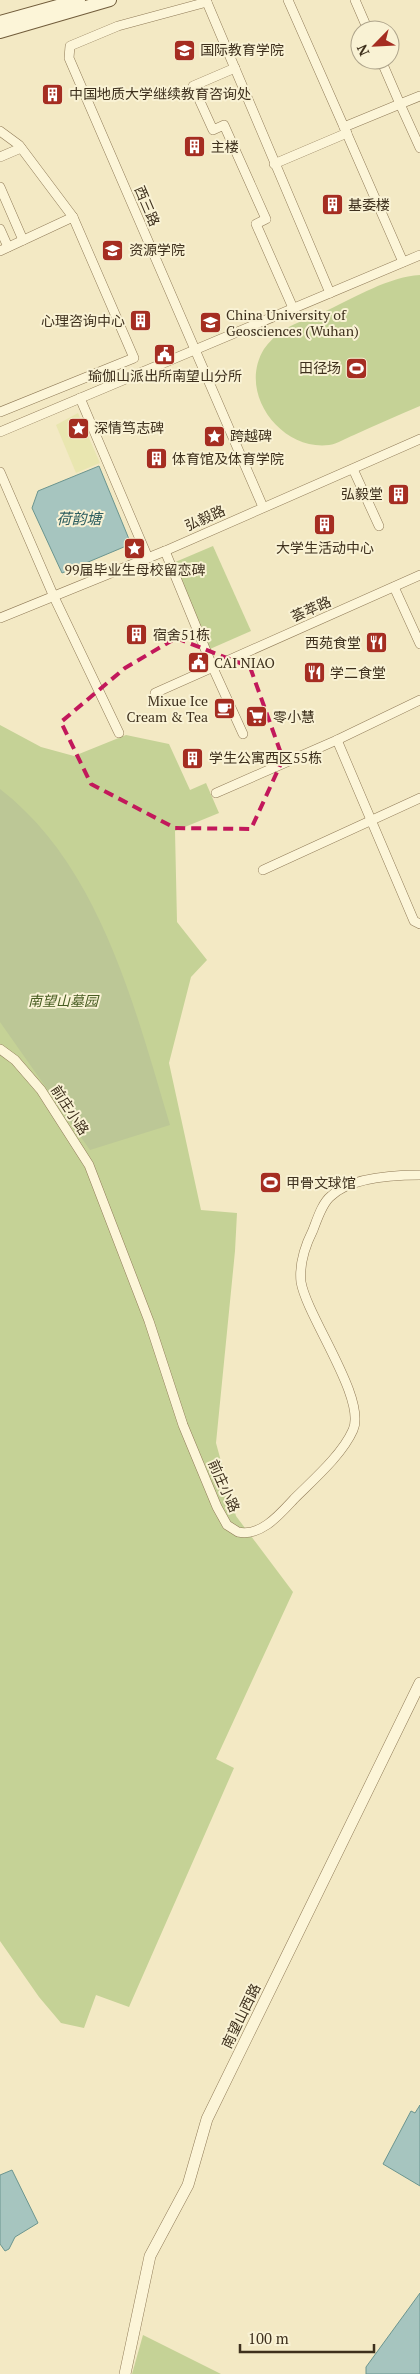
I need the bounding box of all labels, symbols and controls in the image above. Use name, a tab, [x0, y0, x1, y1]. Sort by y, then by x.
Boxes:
north arrow	[350, 20, 400, 70]
school or university icon: 国际教育学院	[172, 38, 196, 62]
place label: 国际教育学院	[200, 40, 284, 59]
text: N	[352, 41, 374, 59]
building icon: 中国地质大学继续教育咨询处	[41, 82, 65, 106]
place label: 中国地质大学继续教育咨询处	[69, 84, 251, 103]
building icon: 主楼	[183, 135, 207, 159]
place label: 主楼	[211, 137, 239, 156]
street label: 西三路	[131, 183, 164, 229]
building icon: 基委楼	[320, 193, 344, 217]
place label: 基委楼	[348, 195, 390, 214]
school or university icon: 资源学院	[101, 238, 125, 262]
place label: 资源学院	[129, 240, 185, 259]
place label: China University of Geosciences (Wuhan)	[226, 305, 359, 340]
building icon: 心理咨询中心	[129, 309, 153, 333]
place label: 心理咨询中心	[41, 311, 125, 330]
school or university icon: China University of Geosciences (Wuhan)	[198, 311, 222, 335]
public building icon: 瑜伽山派出所南望山分所	[153, 342, 177, 366]
sports icon: 田径场	[345, 356, 369, 380]
place label: 田径场	[299, 358, 341, 377]
place label: 瑜伽山派出所南望山分所	[88, 366, 242, 385]
place icon: 深情笃志碑	[66, 416, 90, 440]
place label: 深情笃志碑	[94, 418, 164, 437]
place icon: 跨越碑	[202, 424, 226, 448]
place label: 跨越碑	[230, 426, 272, 445]
building icon: 体育馆及体育学院	[144, 447, 168, 471]
place label: 体育馆及体育学院	[172, 449, 284, 468]
building icon: 弘毅堂	[387, 482, 411, 506]
place label: 弘毅堂	[341, 484, 383, 503]
street label: 弘毅路	[182, 500, 228, 535]
water label: 荷韵塘	[56, 508, 104, 528]
building icon: 大学生活动中心	[313, 513, 337, 537]
place icon: 99届毕业生母校留恋碑	[123, 536, 147, 560]
place label: 大学生活动中心	[276, 538, 374, 557]
place label: 99届毕业生母校留恋碑	[65, 560, 205, 579]
street label: 荟萃路	[288, 591, 334, 626]
building icon: 宿舍51栋	[125, 623, 149, 647]
place label: 宿舍51栋	[153, 625, 210, 644]
restaurant icon: 西苑食堂	[365, 631, 389, 655]
place label: 西苑食堂	[305, 633, 361, 652]
public building icon: CAI NIAO	[186, 651, 210, 675]
place label: CAI NIAO	[214, 653, 275, 672]
restaurant icon: 学二食堂	[302, 661, 326, 685]
place label: 学二食堂	[330, 663, 386, 682]
place label: Mixue Ice Cream & Tea	[127, 691, 208, 726]
cafe icon: Mixue Ice Cream & Tea	[212, 697, 236, 721]
supermarket icon: 零小慧	[245, 705, 269, 729]
place label: 零小慧	[273, 707, 315, 726]
building icon: 学生公寓西区55栋	[181, 746, 205, 770]
place label: 学生公寓西区55栋	[209, 748, 322, 767]
park label: 南望山墓园	[28, 991, 100, 1010]
street label: 前庄小路	[47, 1081, 94, 1138]
sports icon: 甲骨文球馆	[258, 1171, 282, 1195]
place label: 甲骨文球馆	[286, 1173, 356, 1192]
street label: 前庄小路	[204, 1456, 245, 1515]
street label: 南望山西路	[217, 1980, 264, 2051]
scale bar	[240, 2322, 374, 2354]
text: 100 m	[248, 2328, 289, 2348]

